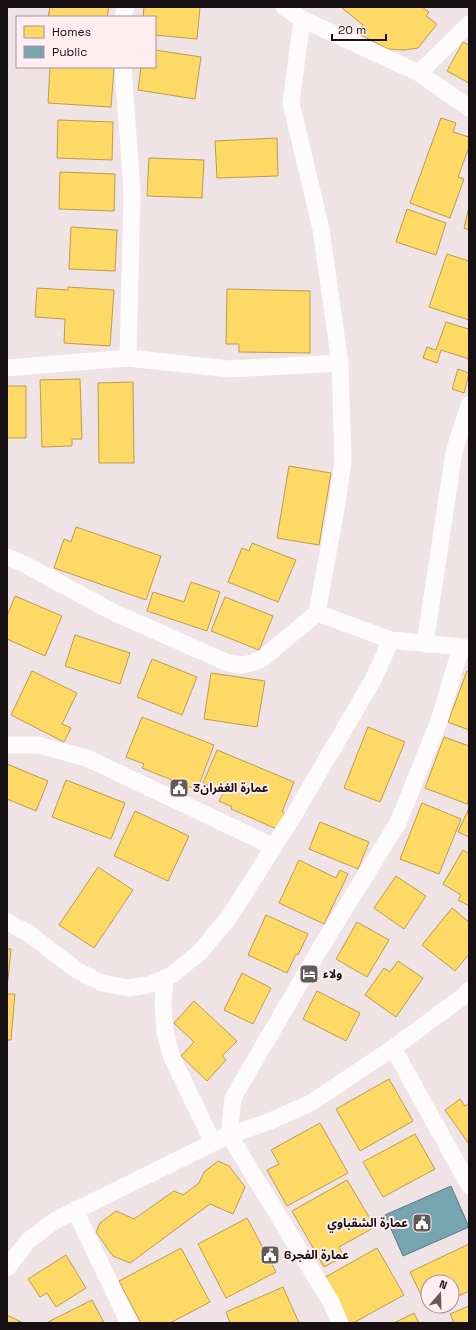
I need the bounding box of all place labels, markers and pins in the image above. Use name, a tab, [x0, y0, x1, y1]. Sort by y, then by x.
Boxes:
public building icon: عمارة الغفران3	[168, 777, 190, 799]
place label: عمارة الغفران3	[193, 780, 269, 796]
hotel icon: ولاء	[298, 963, 320, 985]
place label: ولاء	[323, 966, 342, 982]
public building icon: عمارة الشقباوي	[411, 1212, 433, 1234]
place label: عمارة الشقباوي	[327, 1215, 408, 1233]
public building icon: عمارة الفجر6	[259, 1244, 281, 1266]
place label: عمارة الفجر6	[284, 1247, 349, 1263]

